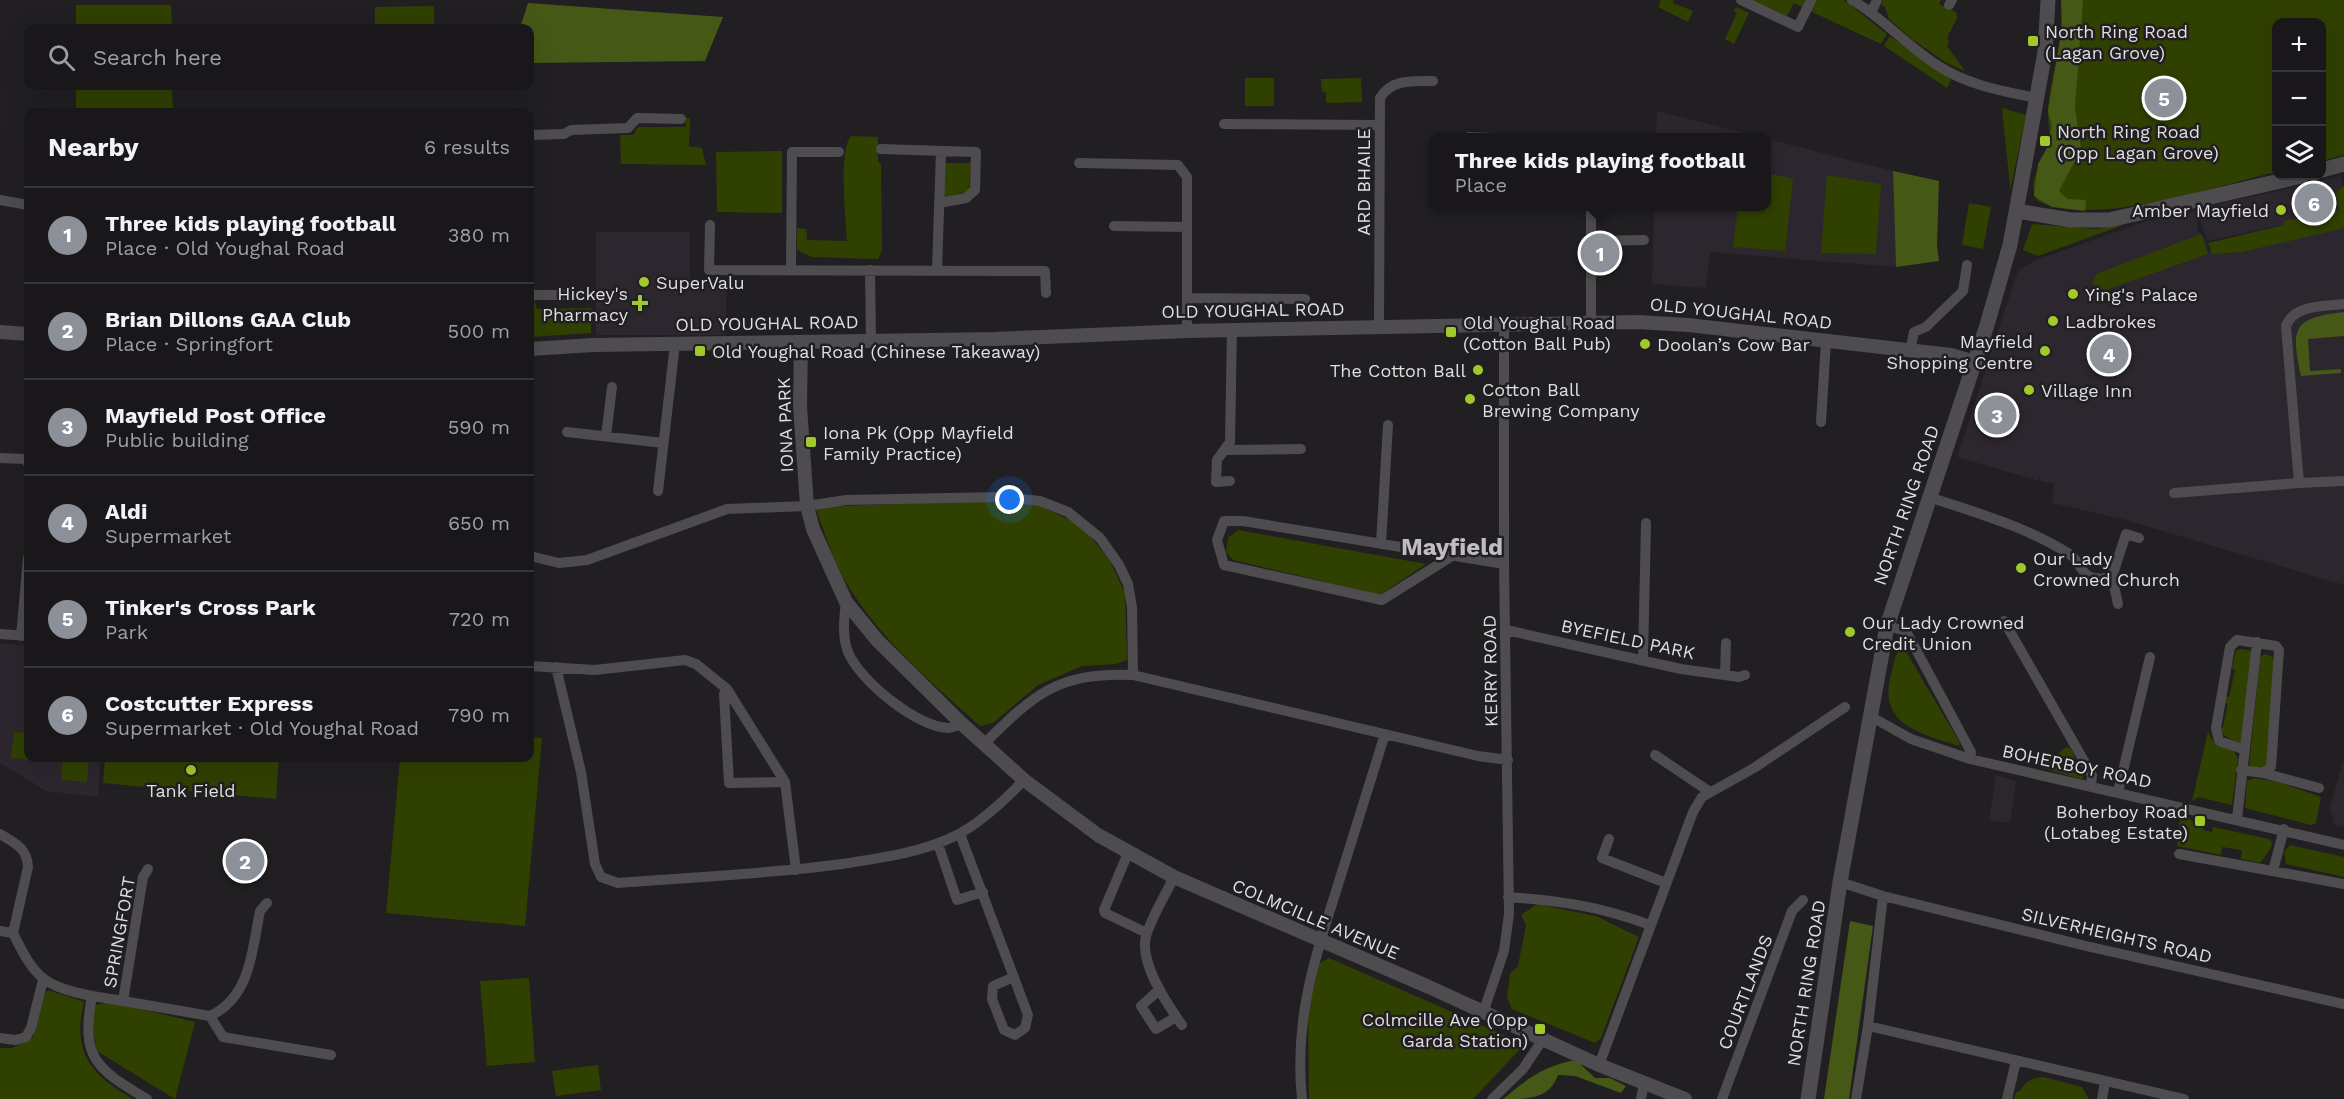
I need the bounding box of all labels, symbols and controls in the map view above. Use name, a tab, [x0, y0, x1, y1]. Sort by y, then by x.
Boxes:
map controls	[2272, 18, 2326, 180]
button: +	[2272, 18, 2326, 72]
place label: North Ring Road (Lagan Grove)	[2045, 21, 2188, 63]
search box	[24, 24, 534, 90]
marker: North Ring Road (Lagan Grove)	[2026, 34, 2040, 48]
icon: search	[45, 41, 78, 74]
text: Search here	[93, 45, 222, 70]
button: −	[2272, 72, 2326, 126]
pin: 5	[2144, 76, 2184, 120]
place label: North Ring Road (Opp Lagan Grove)	[2057, 121, 2219, 163]
button: layers	[2272, 126, 2326, 180]
street label: ARD BHAILE	[1353, 128, 1374, 236]
text: Nearby	[48, 132, 139, 162]
popup	[1429, 133, 1771, 211]
marker: North Ring Road (Opp Lagan Grove)	[2038, 134, 2052, 148]
text: 6 results	[424, 135, 510, 159]
text: Three kids playing football	[1455, 148, 1745, 173]
text: Place	[1455, 173, 1507, 197]
pin: 6	[2294, 180, 2334, 226]
place label: Amber Mayfield	[2132, 200, 2269, 221]
marker: Amber Mayfield	[2274, 203, 2288, 217]
text: Three kids playing football	[105, 211, 396, 236]
text: 1	[63, 223, 72, 247]
text: 380 m	[448, 223, 510, 247]
pin: 1	[1580, 230, 1620, 276]
text: Place · Old Youghal Road	[105, 236, 345, 260]
place label: SuperValu	[656, 272, 745, 293]
marker: SuperValu	[637, 275, 651, 289]
place label: Hickey's Pharmacy	[542, 283, 629, 325]
place label: Ying's Palace	[2085, 284, 2198, 305]
marker: Ying's Palace	[2066, 287, 2080, 301]
street label: OLD YOUGHAL ROAD	[1649, 293, 1833, 333]
marker: Hickey's Pharmacy	[633, 296, 647, 310]
street label: OLD YOUGHAL ROAD	[1161, 298, 1345, 322]
text: Brian Dillons GAA Club	[105, 307, 351, 332]
street label: OLD YOUGHAL ROAD	[675, 311, 859, 335]
place label: Ladbrokes	[2065, 311, 2156, 332]
place label: Old Youghal Road (Cotton Ball Pub)	[1463, 312, 1615, 354]
marker: Ladbrokes	[2046, 314, 2060, 328]
text: 2	[62, 319, 73, 343]
text: 500 m	[448, 319, 510, 343]
marker: Old Youghal Road (Cotton Ball Pub)	[1444, 325, 1458, 339]
place label: Mayfield Shopping Centre	[1887, 331, 2033, 373]
text: Place · Springfort	[105, 332, 273, 356]
pin: 4	[2090, 332, 2128, 376]
place label: Doolan’s Cow Bar	[1657, 334, 1810, 355]
marker: Doolan’s Cow Bar	[1638, 337, 1652, 351]
place label: Old Youghal Road (Chinese Takeaway)	[712, 341, 1040, 362]
marker: Old Youghal Road (Chinese Takeaway)	[693, 344, 707, 358]
marker: Mayfield Shopping Centre	[2038, 344, 2052, 358]
place label: The Cotton Ball	[1330, 360, 1466, 381]
marker: The Cotton Ball	[1471, 363, 1485, 377]
street label: IONA PARK	[773, 377, 797, 473]
place label: Cotton Ball Brewing Company	[1482, 379, 1640, 421]
place label: Village Inn	[2041, 380, 2132, 401]
marker: Village Inn	[2022, 383, 2036, 397]
marker: Cotton Ball Brewing Company	[1463, 392, 1477, 406]
pin: 3	[1978, 392, 2016, 438]
text: Mayfield Post Office	[105, 403, 326, 428]
text: 3	[62, 415, 73, 439]
text: 590 m	[448, 415, 510, 439]
place label: Iona Pk (Opp Mayfield Family Practice)	[823, 422, 1014, 464]
street label: NORTH RING ROAD	[1869, 422, 1943, 588]
text: Public building	[105, 428, 249, 452]
marker: Iona Pk (Opp Mayfield Family Practice)	[804, 435, 818, 449]
your location	[995, 485, 1024, 514]
text: Aldi	[105, 499, 147, 524]
text: 4	[61, 511, 74, 535]
text: 650 m	[448, 511, 510, 535]
text: Supermarket	[105, 524, 231, 548]
district label: Mayfield	[1401, 533, 1503, 561]
place label: Our Lady Crowned Church	[2033, 548, 2180, 590]
marker: Our Lady Crowned Church	[2014, 561, 2028, 575]
text: Tinker's Cross Park	[105, 595, 316, 620]
text: 5	[62, 607, 73, 631]
text: 720 m	[449, 607, 510, 631]
place label: Our Lady Crowned Credit Union	[1862, 612, 2025, 654]
street label: KERRY ROAD	[1479, 615, 1501, 727]
street label: BYEFIELD PARK	[1559, 615, 1697, 663]
text: Park	[105, 620, 148, 644]
marker: Our Lady Crowned Credit Union	[1843, 625, 1857, 639]
text: Costcutter Express	[105, 691, 313, 716]
text: 6	[61, 703, 74, 727]
text: 790 m	[448, 703, 510, 727]
text: Supermarket · Old Youghal Road	[105, 716, 419, 740]
street label: BOHERBOY ROAD	[2000, 740, 2154, 792]
marker: Tank Field	[184, 763, 198, 777]
place label: Tank Field	[146, 780, 236, 801]
place label: Boherboy Road (Lotabeg Estate)	[2044, 801, 2188, 843]
marker: Boherboy Road (Lotabeg Estate)	[2193, 814, 2207, 828]
pin: 2	[226, 838, 264, 884]
street label: COLMCILLE AVENUE	[1229, 874, 1403, 964]
street label: SPRINGFORT	[99, 875, 139, 989]
street label: NORTH RING ROAD	[1782, 898, 1830, 1068]
street label: SILVERHEIGHTS ROAD	[2020, 903, 2214, 967]
street label: COURTLANDS	[1713, 932, 1777, 1052]
place label: Colmcille Ave (Opp Garda Station)	[1362, 1009, 1528, 1051]
marker: Colmcille Ave (Opp Garda Station)	[1533, 1022, 1547, 1036]

